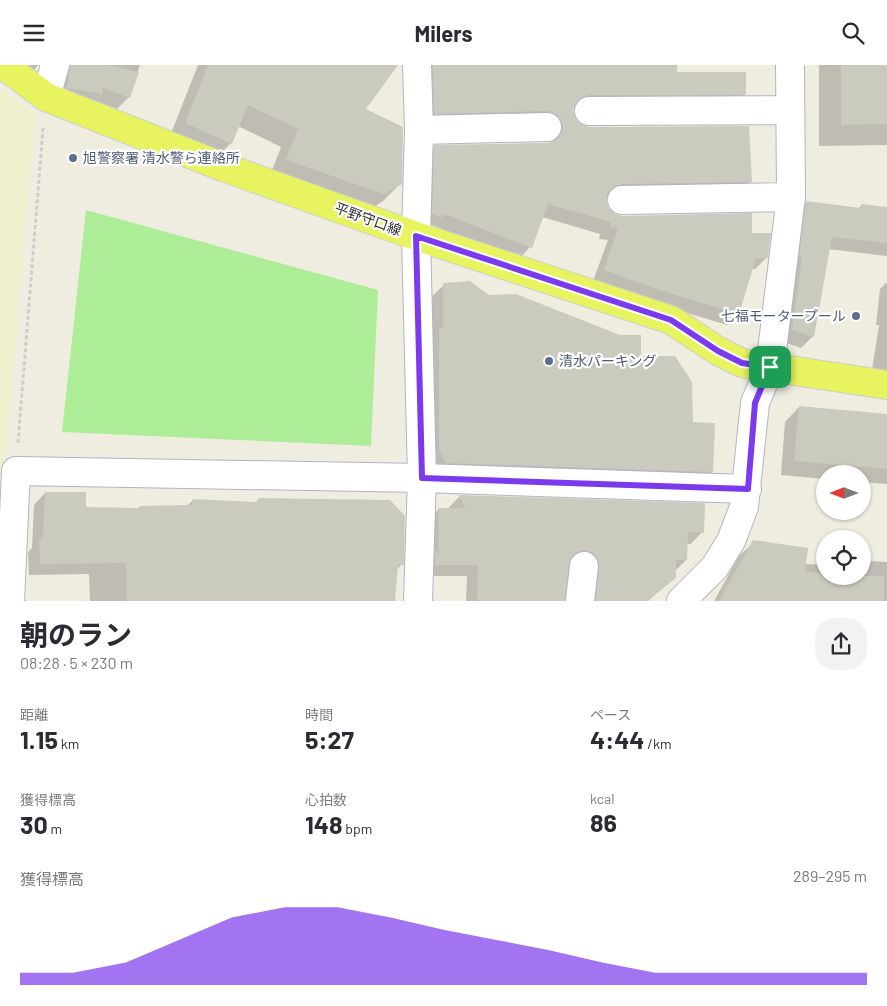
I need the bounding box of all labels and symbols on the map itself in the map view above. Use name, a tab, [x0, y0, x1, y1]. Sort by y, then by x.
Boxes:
place label: 旭警察署 清水警ら連絡所	[83, 149, 240, 166]
marker: 旭警察署 清水警ら連絡所	[67, 152, 79, 164]
street label: 平野守口線	[332, 199, 404, 238]
place label: 七福モータープール	[721, 307, 846, 324]
marker: 七福モータープール	[850, 310, 862, 322]
pin	[749, 346, 791, 388]
place label: 清水パーキング	[559, 352, 657, 369]
marker: 清水パーキング	[543, 355, 555, 367]
north arrow	[816, 465, 871, 520]

